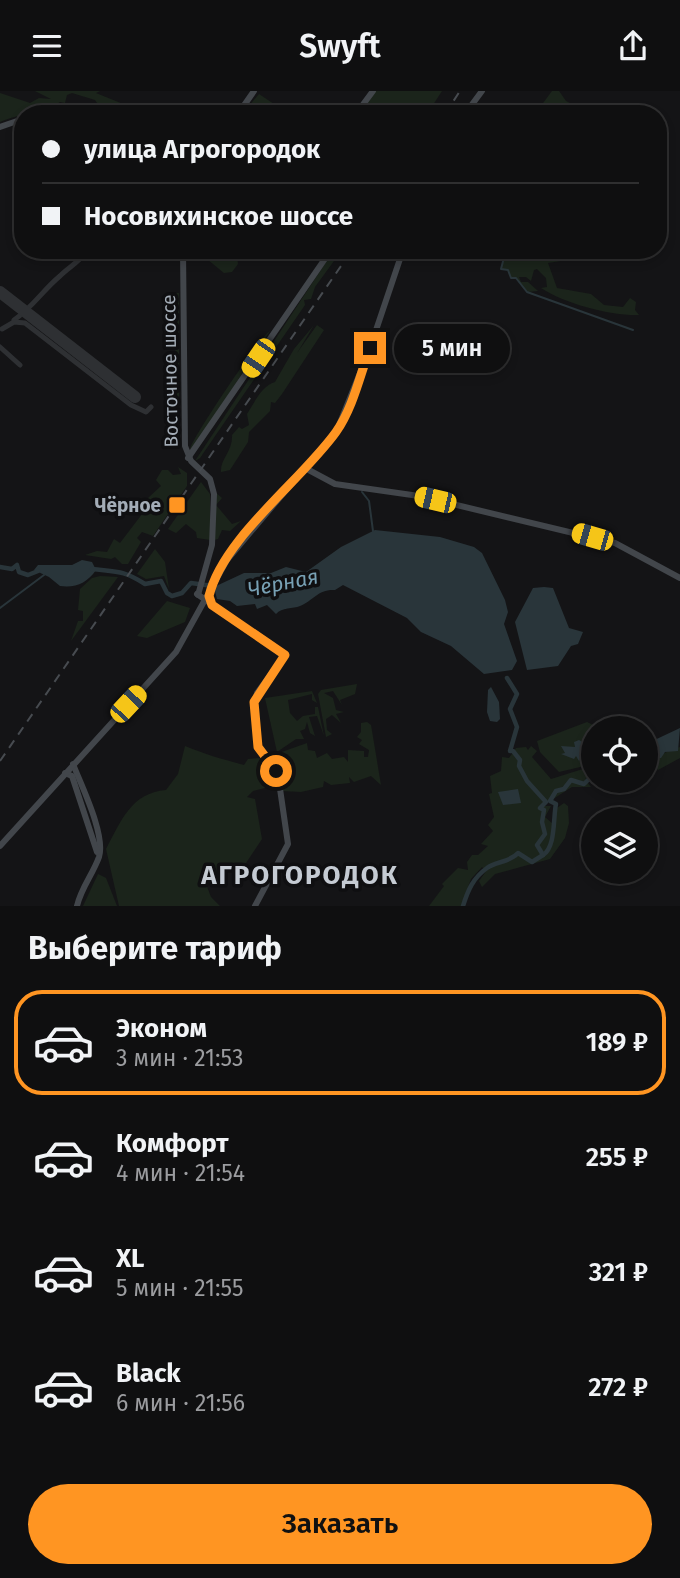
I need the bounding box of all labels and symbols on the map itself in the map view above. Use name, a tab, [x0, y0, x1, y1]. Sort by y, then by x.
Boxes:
street label: Восточное шоссе	[157, 294, 183, 448]
callout: 5 мин	[394, 323, 510, 373]
route end	[354, 332, 386, 364]
car	[238, 335, 279, 381]
car	[413, 485, 458, 515]
place label: Чёрное	[95, 494, 161, 517]
marker: Чёрное	[167, 495, 187, 515]
car	[569, 521, 616, 553]
water label: Чёрная	[245, 563, 321, 603]
car	[106, 681, 151, 727]
route start	[260, 755, 292, 787]
district label: АГРОГОРОДОК	[200, 860, 399, 891]

